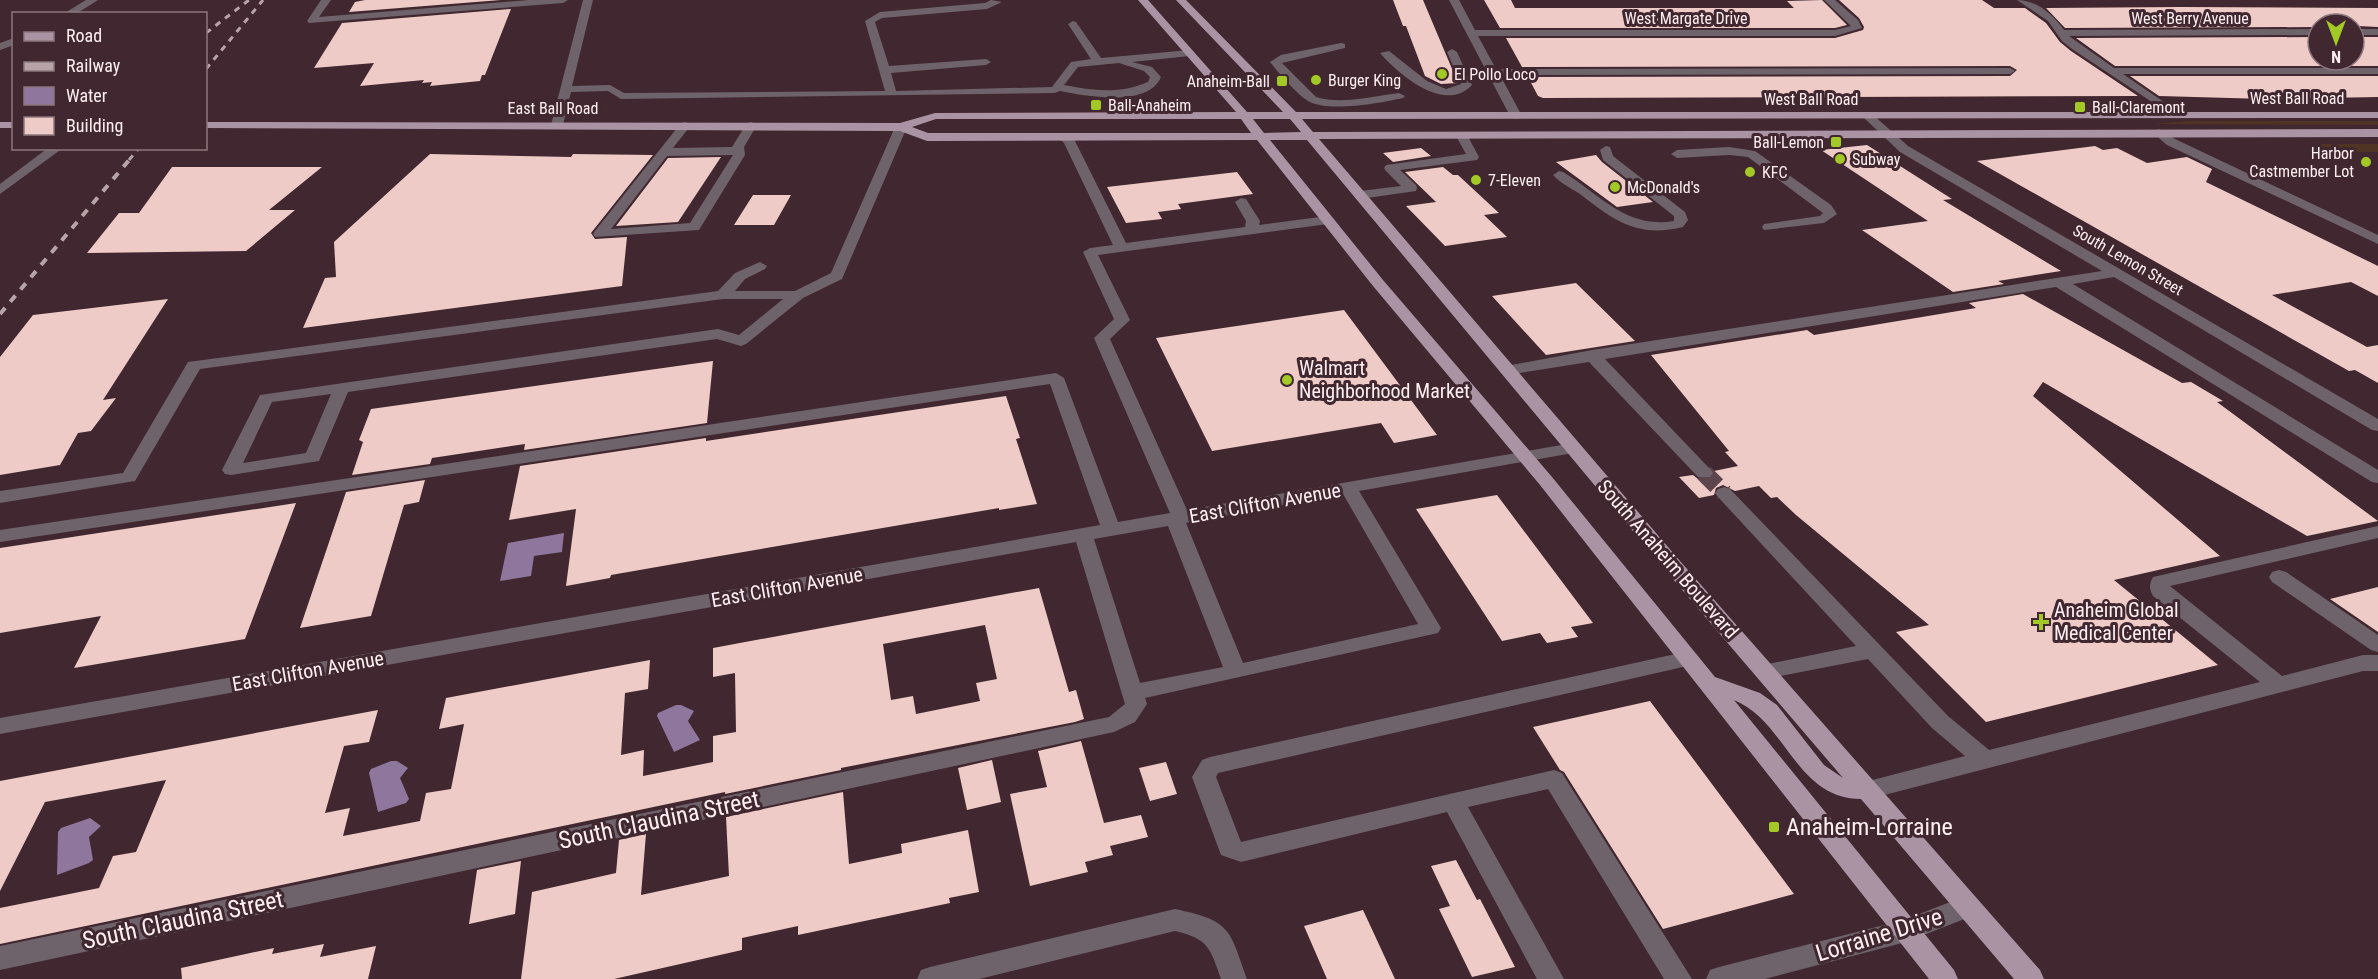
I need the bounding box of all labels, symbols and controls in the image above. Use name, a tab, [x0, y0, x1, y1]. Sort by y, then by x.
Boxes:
street label: West Margate Drive	[1624, 9, 1748, 28]
street label: West Berry Avenue	[2131, 9, 2249, 28]
legend	[12, 12, 207, 150]
north arrow	[2306, 12, 2366, 72]
text: Road	[66, 25, 102, 46]
text: N	[2331, 47, 2341, 66]
text: Railway	[66, 55, 121, 76]
place label: El Pollo Loco	[1454, 65, 1536, 84]
marker: El Pollo Loco	[1435, 67, 1449, 81]
place label: Burger King	[1328, 71, 1401, 90]
place label: Anaheim-Ball	[1187, 72, 1270, 91]
marker: Burger King	[1309, 73, 1323, 87]
marker: Anaheim-Ball	[1275, 74, 1289, 88]
text: Water	[66, 85, 108, 106]
street label: West Ball Road	[2250, 89, 2344, 108]
street label: West Ball Road	[1764, 90, 1858, 109]
place label: Ball-Anaheim	[1108, 96, 1191, 115]
marker: Ball-Anaheim	[1089, 98, 1103, 112]
place label: Ball-Claremont	[2092, 98, 2185, 117]
street label: East Ball Road	[508, 99, 598, 118]
marker: Ball-Claremont	[2073, 100, 2087, 114]
text: Building	[66, 115, 123, 136]
place label: Ball-Lemon	[1753, 133, 1824, 152]
marker: Ball-Lemon	[1829, 135, 1843, 149]
place label: Harbor Castmember Lot	[2249, 144, 2354, 181]
place label: Subway	[1852, 150, 1901, 169]
marker: Subway	[1833, 152, 1847, 166]
marker: Harbor Castmember Lot	[2359, 155, 2373, 169]
place label: KFC	[1762, 163, 1788, 182]
marker: KFC	[1743, 165, 1757, 179]
place label: 7-Eleven	[1488, 171, 1541, 190]
marker: 7-Eleven	[1469, 173, 1483, 187]
place label: McDonald's	[1627, 178, 1700, 197]
marker: McDonald's	[1608, 180, 1622, 194]
street label: South Lemon Street	[2069, 221, 2187, 299]
place label: Walmart Neighborhood Market	[1299, 356, 1470, 403]
marker: Walmart Neighborhood Market	[1280, 373, 1294, 387]
street label: South Anaheim Boulevard	[1592, 475, 1744, 643]
street label: East Clifton Avenue	[1187, 478, 1343, 528]
street label: East Clifton Avenue	[709, 562, 865, 612]
place label: Anaheim Global Medical Center	[2054, 598, 2179, 645]
marker: Anaheim Global Medical Center	[2032, 613, 2050, 631]
street label: East Clifton Avenue	[230, 646, 386, 696]
street label: South Claudina Street	[556, 785, 762, 855]
place label: Anaheim-Lorraine	[1786, 813, 1953, 841]
marker: Anaheim-Lorraine	[1767, 820, 1781, 834]
street label: South Claudina Street	[80, 885, 286, 955]
street label: Lorraine Drive	[1812, 902, 1946, 968]

